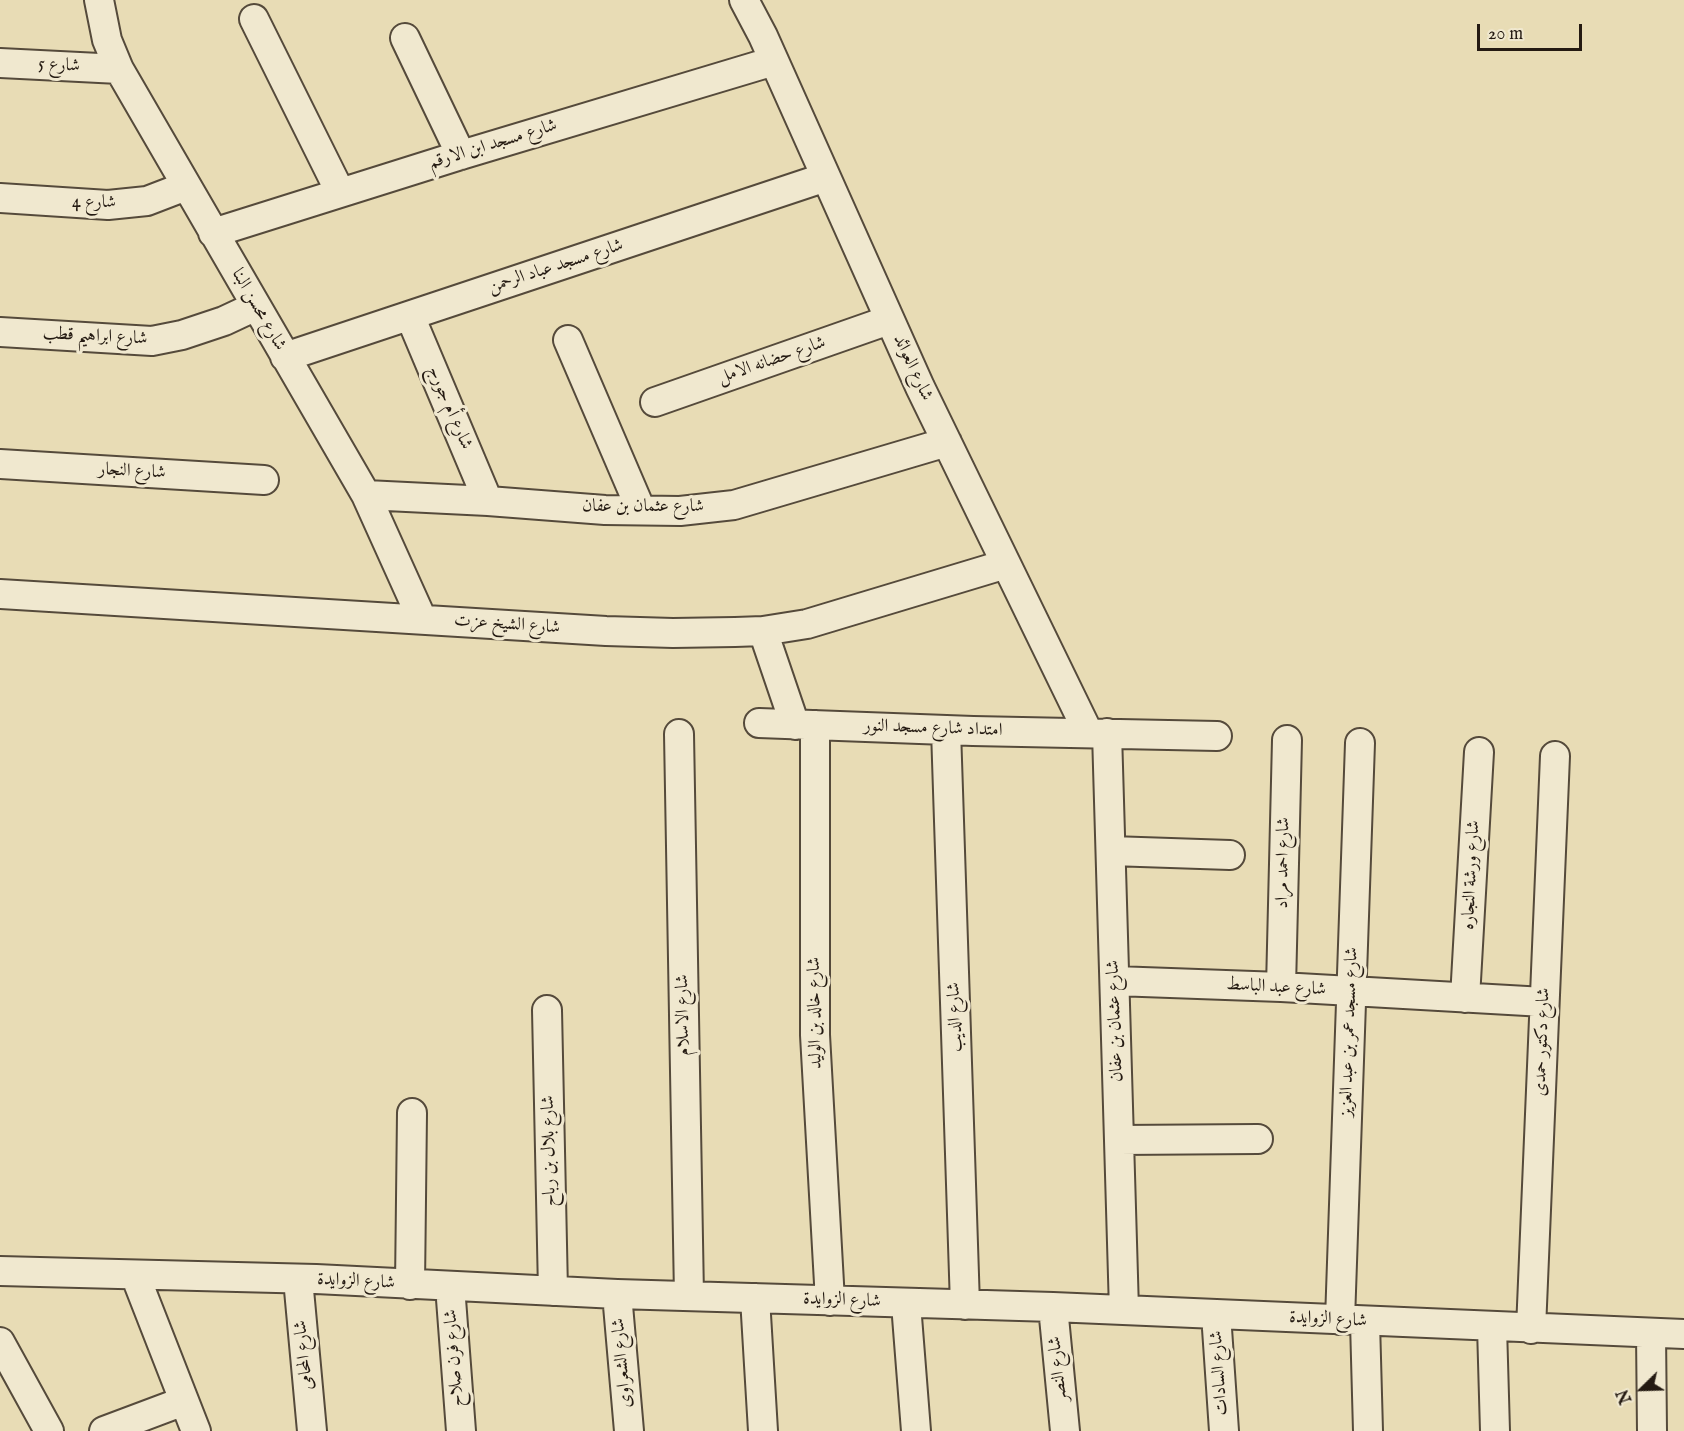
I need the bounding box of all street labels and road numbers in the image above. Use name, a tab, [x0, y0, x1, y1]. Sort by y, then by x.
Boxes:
street label: شارع 5	[38, 54, 80, 78]
street label: شارع مسجد ابن الارقم	[426, 115, 560, 175]
street label: شارع 4	[72, 192, 116, 214]
street label: شارع مسجد عباد الرحمن	[486, 235, 626, 299]
street label: شارع محسن البنا	[226, 265, 290, 355]
street label: شارع ابراهيم قطب	[42, 323, 148, 351]
street label: شارع العوائد	[887, 331, 937, 405]
street label: شارع حضانه الامل	[715, 333, 829, 389]
street label: شارع أم جورج	[422, 363, 476, 453]
street label: شارع النجار	[98, 459, 166, 485]
street label: شارع عثمان بن عفان	[582, 496, 704, 518]
street label: شارع الشيخ عزت	[453, 611, 561, 639]
street label: امتداد شارع مسجد النور	[863, 716, 1003, 742]
street label: شارع احمد مراد	[1272, 817, 1296, 909]
street label: شارع ورشة النجاره	[1458, 820, 1486, 930]
street label: شارع مسجد عمر بن عبد العزيز	[1336, 947, 1364, 1117]
street label: شارع خالد بن الوليد	[804, 957, 828, 1069]
street label: شارع عثمان بن عفان	[1103, 960, 1129, 1082]
street label: شارع الاسلام	[672, 974, 696, 1056]
street label: شارع عبد الباسط	[1226, 975, 1326, 1001]
street label: شارع الديب	[944, 982, 968, 1052]
street label: شارع دكتور حمدى	[1530, 987, 1556, 1097]
street label: شارع بلال بن رباح	[538, 1095, 562, 1207]
street label: شارع الزوايدة	[317, 1269, 395, 1295]
street label: شارع الزوايدة	[803, 1289, 881, 1313]
street label: شارع الزوايدة	[1289, 1307, 1367, 1333]
street label: شارع فرن صلاح	[441, 1308, 469, 1408]
street label: شارع الشعراوى	[608, 1317, 638, 1409]
street label: شارع المحامى	[291, 1319, 319, 1391]
street label: شارع السادات	[1206, 1330, 1234, 1416]
street label: شارع النصر	[1045, 1335, 1073, 1403]

